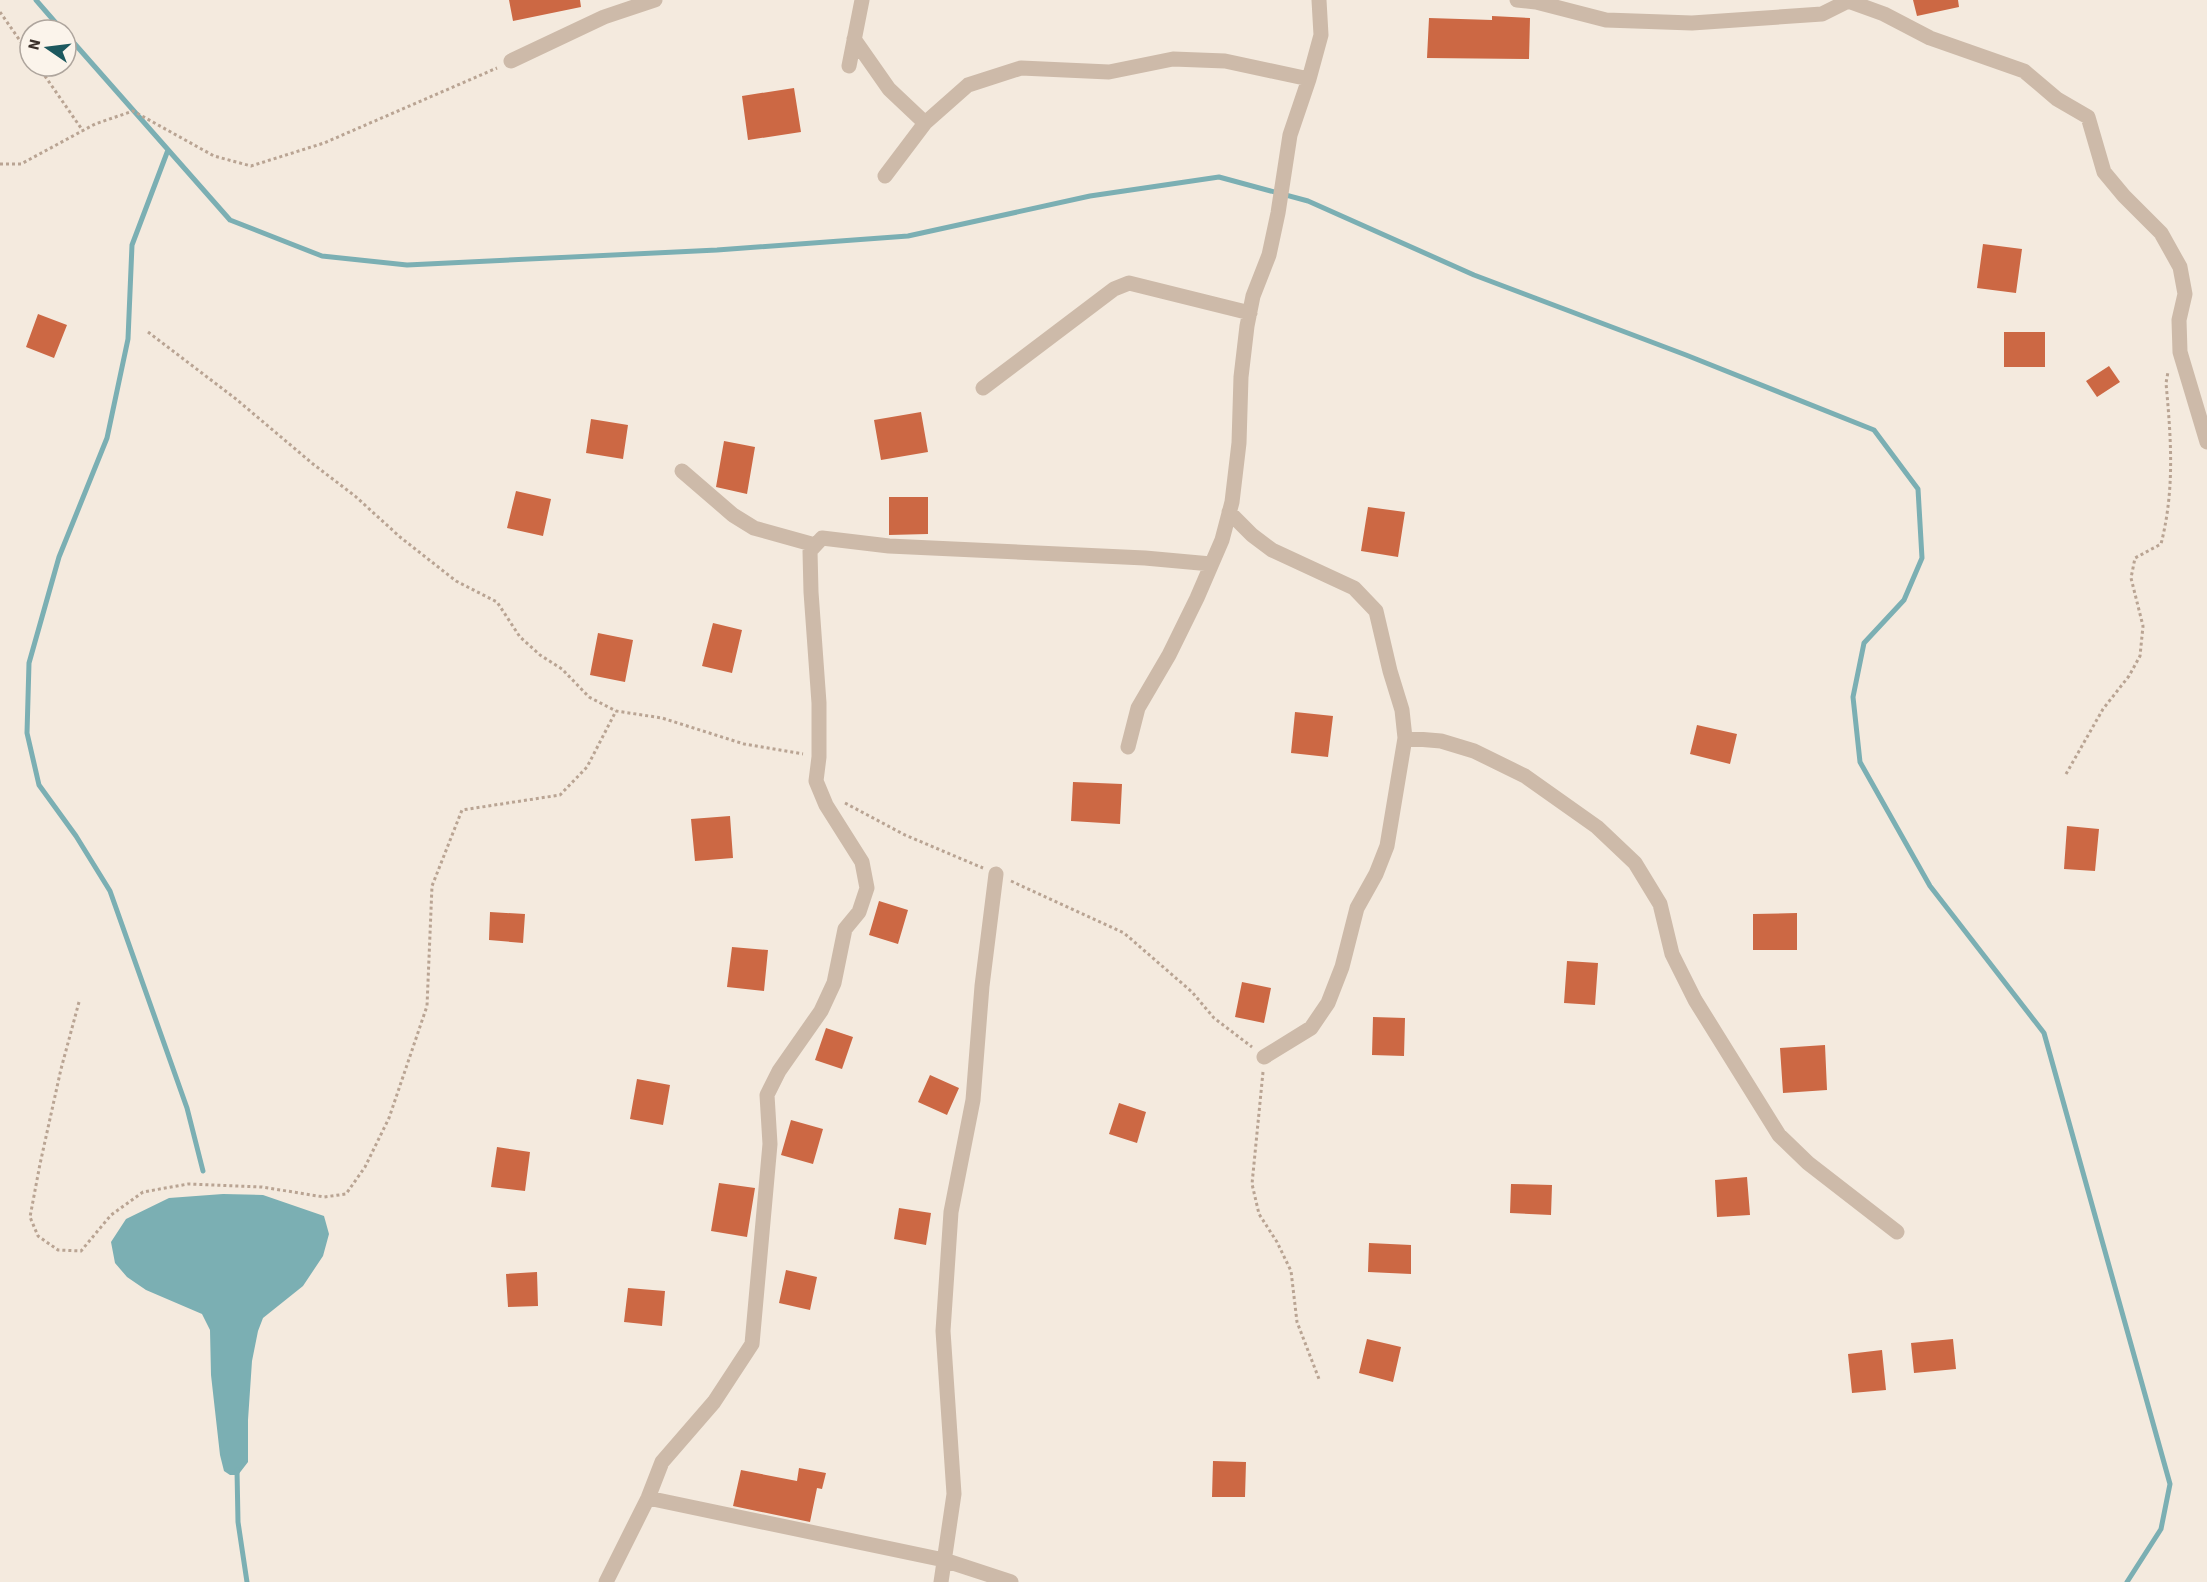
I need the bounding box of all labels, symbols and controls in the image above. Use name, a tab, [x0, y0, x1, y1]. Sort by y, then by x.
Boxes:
north arrow	[18, 18, 78, 78]
text: N	[22, 37, 46, 52]

